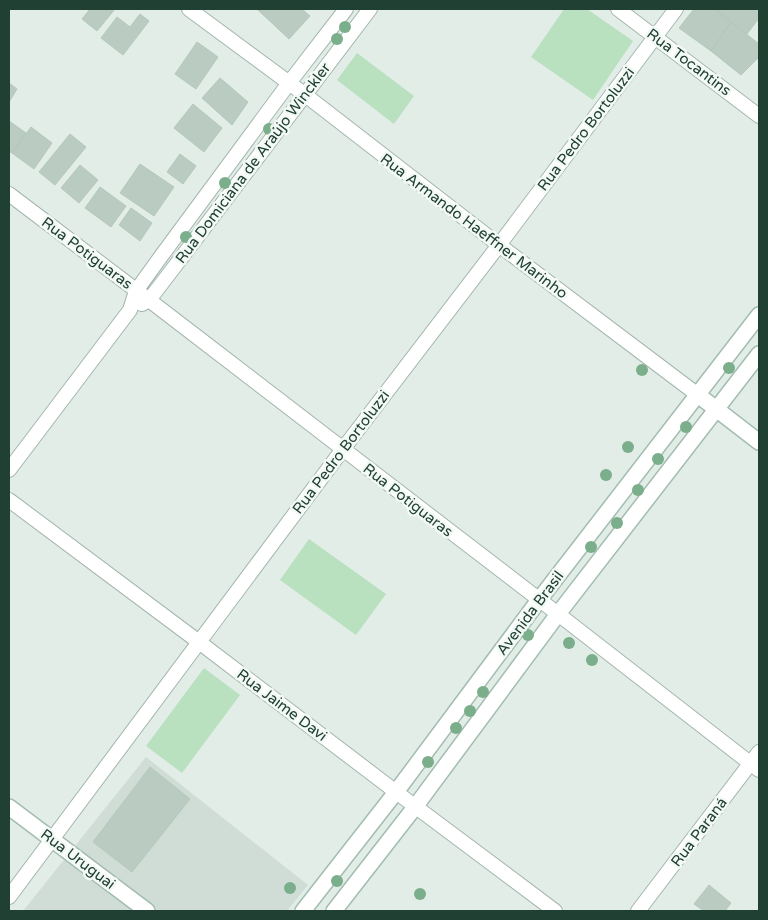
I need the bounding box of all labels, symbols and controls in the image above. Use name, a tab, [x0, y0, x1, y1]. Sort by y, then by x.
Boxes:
street label: Rua Tocantins	[643, 25, 735, 99]
street label: Rua Domiciana de Araújo Winckler	[172, 59, 334, 267]
street label: Rua Pedro Bortoluzzi	[534, 64, 638, 194]
street label: Rua Armando Haeffner Marinho	[377, 150, 571, 302]
street label: Rua Potiguaras	[38, 213, 136, 293]
street label: Rua Pedro Bortoluzzi	[289, 387, 393, 517]
street label: Rua Potiguaras	[360, 459, 456, 541]
street label: Avenida Brasil	[492, 567, 568, 659]
street label: Rua Jaime Davi	[233, 665, 331, 745]
street label: Rua Paraná	[667, 794, 731, 870]
street label: Rua Uruguai	[37, 825, 119, 893]

